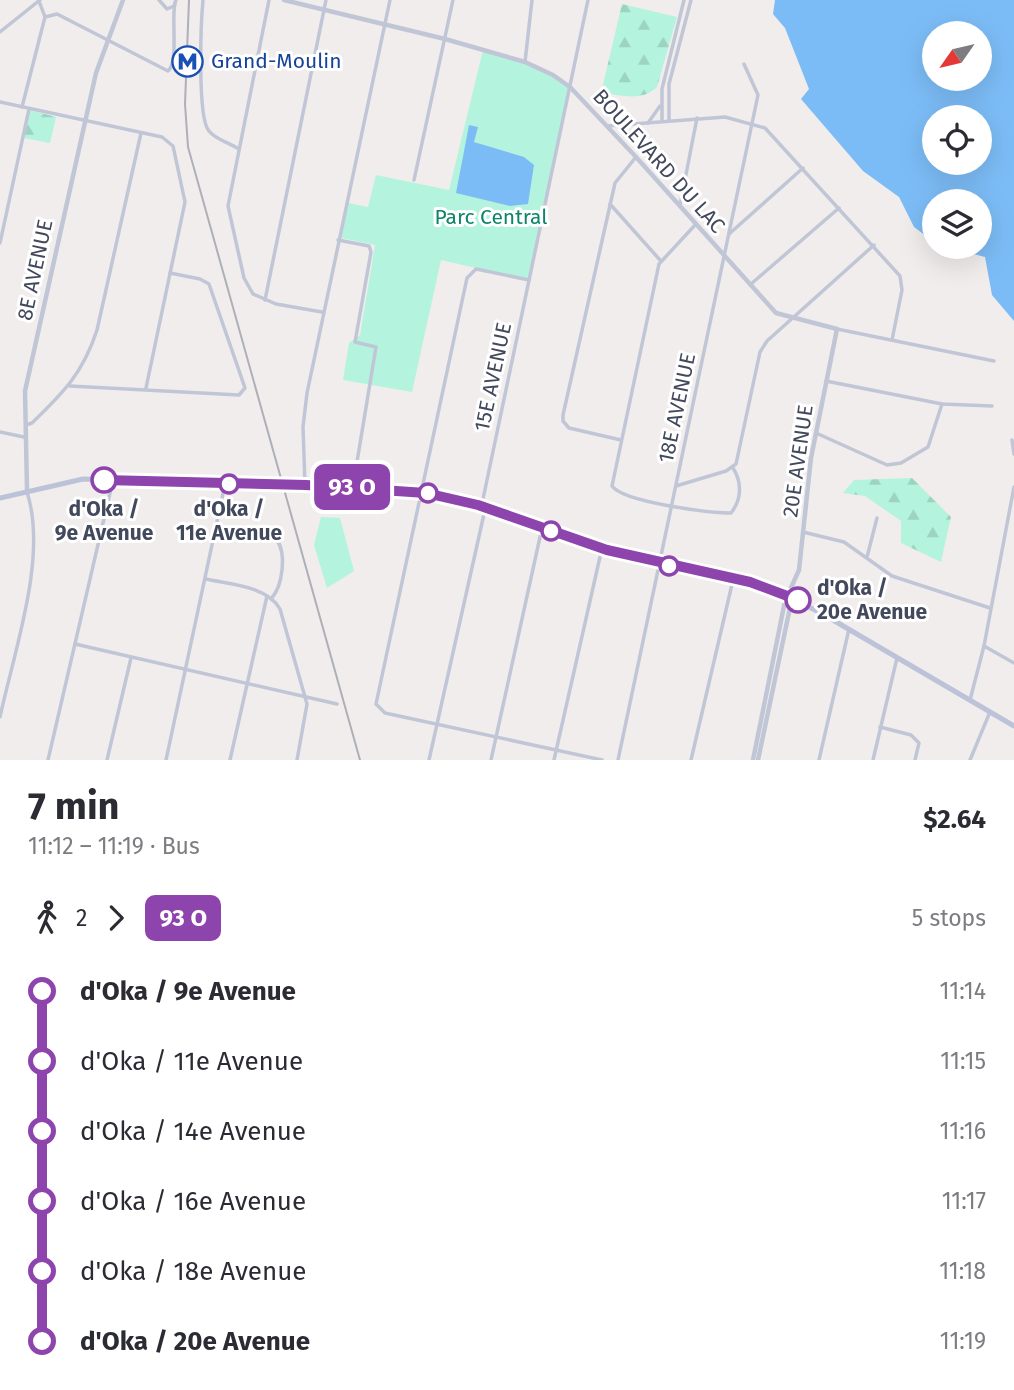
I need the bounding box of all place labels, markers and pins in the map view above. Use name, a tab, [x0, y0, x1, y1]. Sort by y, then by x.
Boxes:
metro station icon: Grand-Moulin	[171, 44, 205, 78]
place label: Grand-Moulin	[211, 48, 342, 74]
marker: d'Oka / 9e Avenue	[91, 467, 117, 493]
marker: d'Oka / 11e Avenue	[219, 474, 239, 494]
unlabelled marker	[418, 483, 438, 503]
place label: d'Oka / 9e Avenue	[55, 496, 154, 546]
place label: d'Oka / 11e Avenue	[176, 496, 282, 546]
unlabelled marker	[541, 521, 561, 541]
unlabelled marker	[659, 556, 679, 576]
place label: d'Oka / 20e Avenue	[817, 575, 927, 625]
marker: d'Oka / 20e Avenue	[785, 587, 811, 613]

